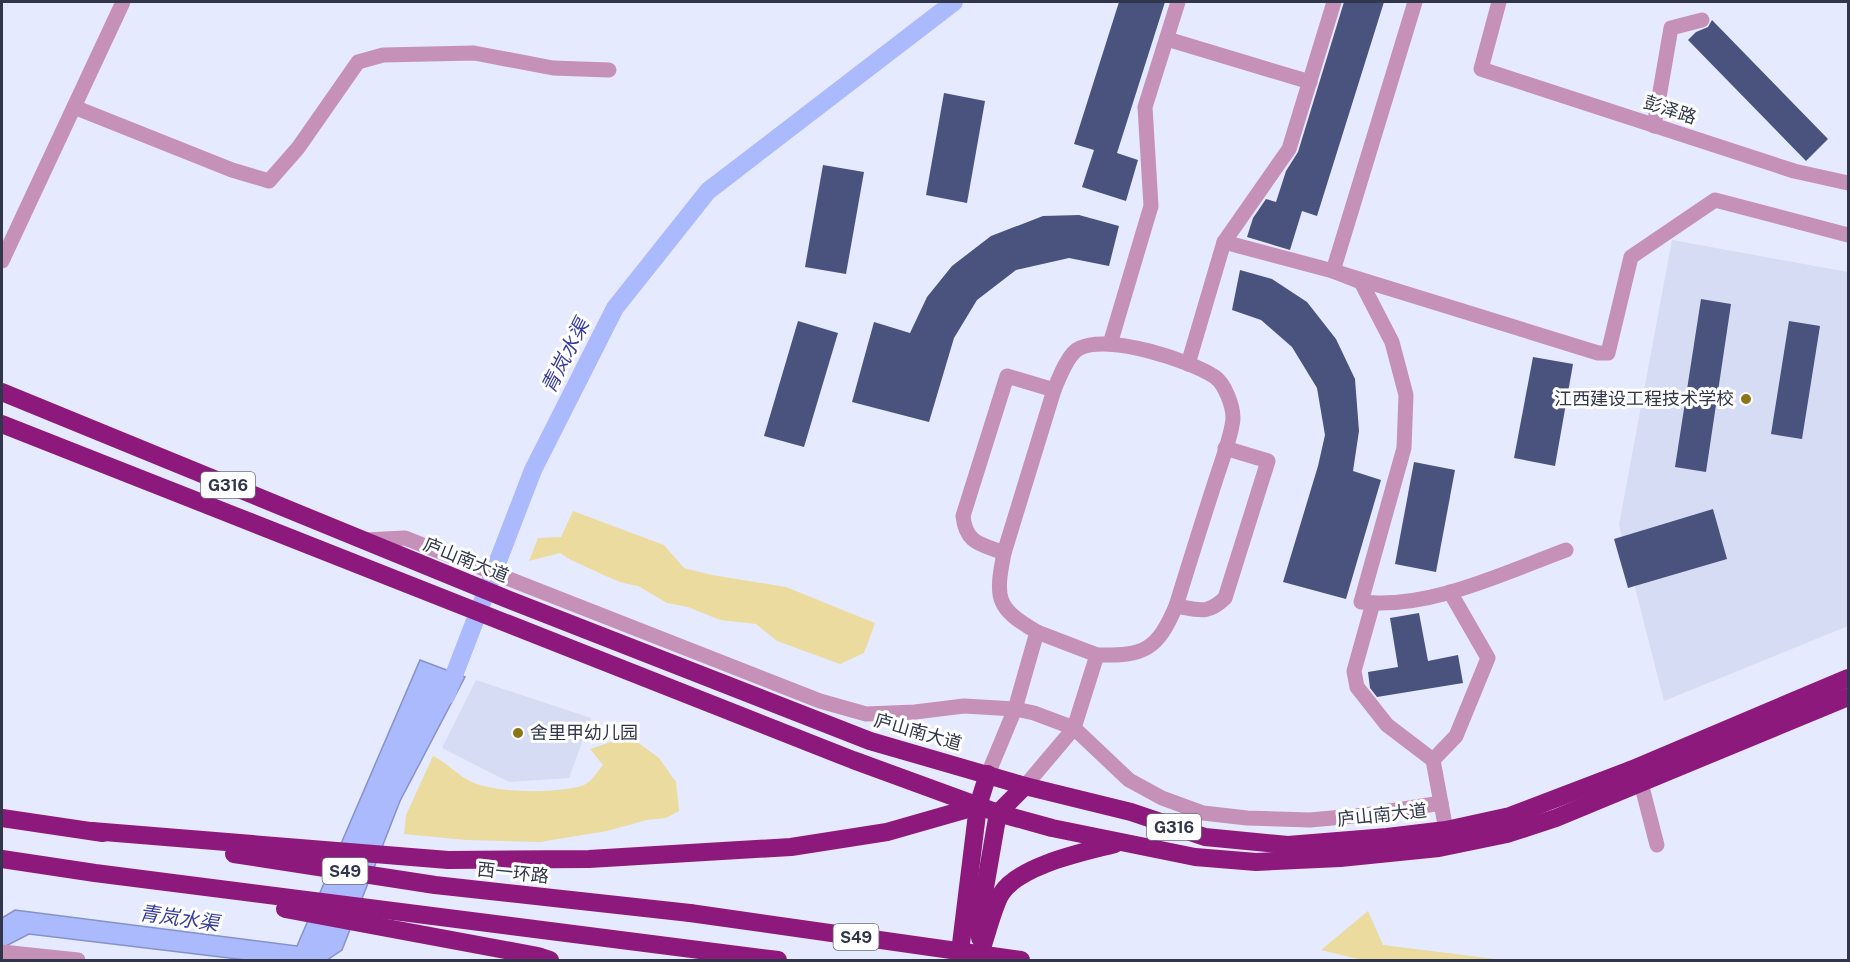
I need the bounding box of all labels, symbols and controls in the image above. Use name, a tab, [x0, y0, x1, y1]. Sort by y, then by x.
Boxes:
street label: 彭泽路	[1641, 91, 1699, 128]
water label: 青岚水渠	[536, 312, 595, 397]
place label: 江西建设工程技术学校	[1554, 388, 1734, 409]
marker: 江西建设工程技术学校	[1739, 392, 1753, 406]
road number: G316	[201, 472, 255, 498]
street label: 庐山南大道	[421, 533, 512, 586]
street label: 庐山南大道	[872, 709, 964, 754]
place label: 舍里甲幼儿园	[530, 722, 638, 743]
marker: 舍里甲幼儿园	[511, 726, 525, 740]
street label: 庐山南大道	[1336, 799, 1428, 830]
road number: G316	[1147, 814, 1201, 840]
road number: S49	[322, 858, 368, 884]
street label: 西一环路	[476, 858, 550, 887]
water label: 青岚水渠	[138, 901, 223, 936]
road number: S49	[834, 924, 878, 950]

